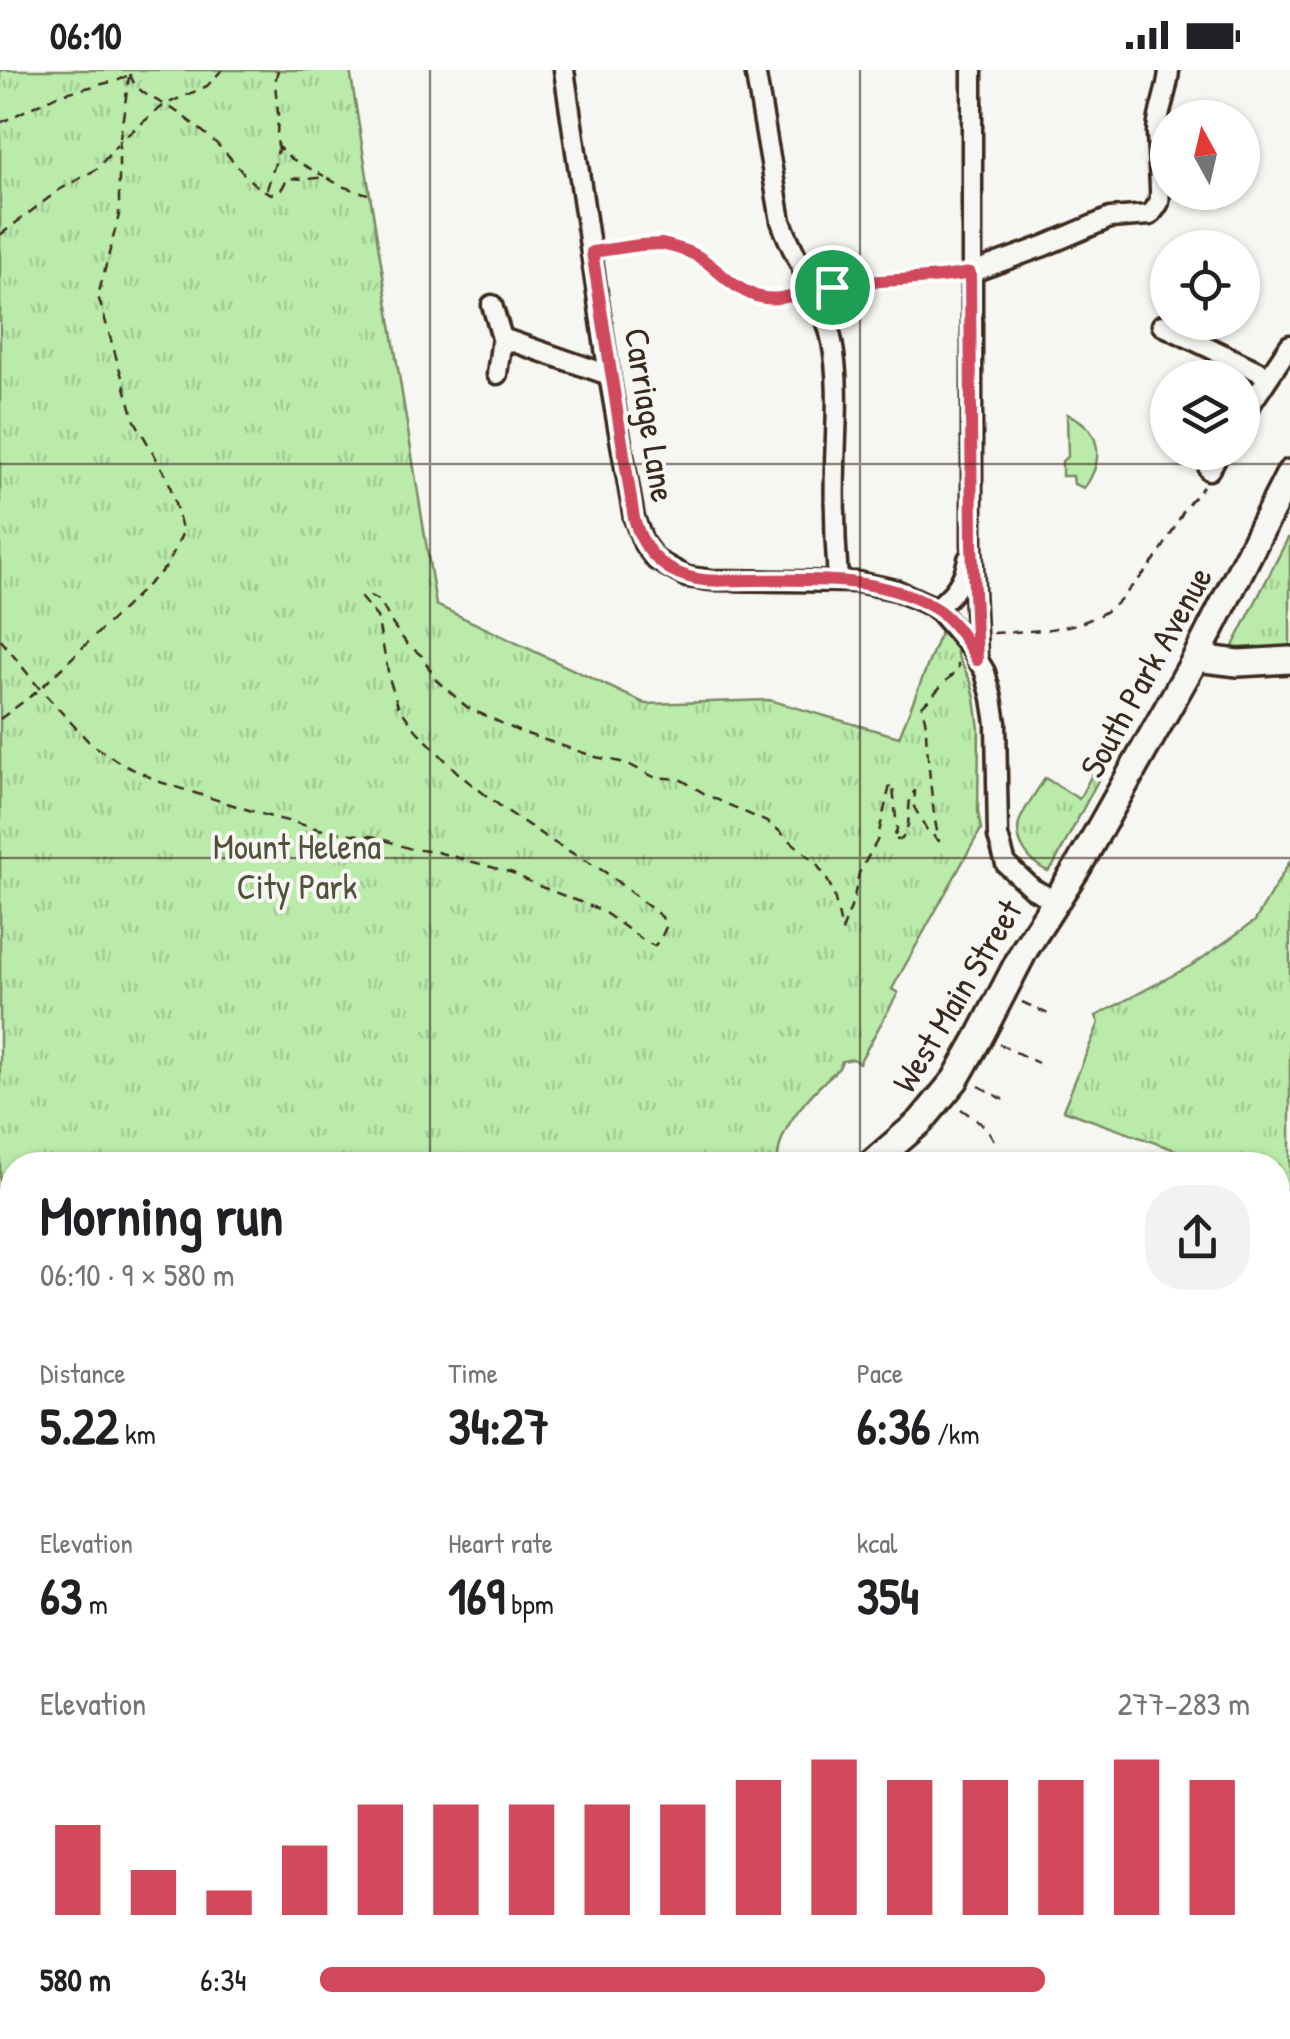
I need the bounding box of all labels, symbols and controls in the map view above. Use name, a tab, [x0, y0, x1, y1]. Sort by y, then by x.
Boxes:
text: 06:10	[50, 9, 122, 61]
north arrow	[1150, 100, 1260, 210]
map controls	[1150, 100, 1260, 470]
button: locate	[1150, 230, 1260, 340]
pin	[790, 245, 875, 330]
icon: arrive	[805, 260, 860, 315]
street label: Carriage Lane	[614, 325, 687, 505]
button: layers	[1150, 360, 1260, 470]
street label: South Park Avenue	[1068, 558, 1223, 786]
park label: Mount Helena City Park	[213, 823, 381, 910]
street label: West Main Street	[881, 890, 1033, 1101]
text: Morning run	[40, 1178, 283, 1252]
button: share	[1145, 1185, 1250, 1290]
text: 06:10 · 9 × 580 m	[40, 1253, 235, 1296]
text: Distance	[40, 1354, 126, 1392]
text: Time	[448, 1354, 498, 1392]
text: Pace	[857, 1354, 903, 1392]
text: 5.22	[40, 1392, 119, 1460]
text: 34:27	[448, 1392, 549, 1460]
text: 6:36	[857, 1392, 931, 1460]
text: km	[119, 1415, 156, 1453]
text: /km	[931, 1415, 980, 1453]
text: Elevation	[40, 1524, 133, 1562]
text: Heart rate	[448, 1524, 553, 1562]
text: kcal	[857, 1524, 898, 1562]
text: 63	[40, 1562, 82, 1630]
text: 169	[448, 1562, 505, 1630]
text: 354	[857, 1562, 919, 1630]
text: m	[82, 1585, 108, 1623]
text: bpm	[505, 1585, 554, 1623]
text: Elevation	[40, 1682, 146, 1725]
text: 277–283 m	[1118, 1682, 1250, 1725]
text: 580 m	[40, 1958, 111, 2001]
text: 6:34	[200, 1958, 247, 2001]

